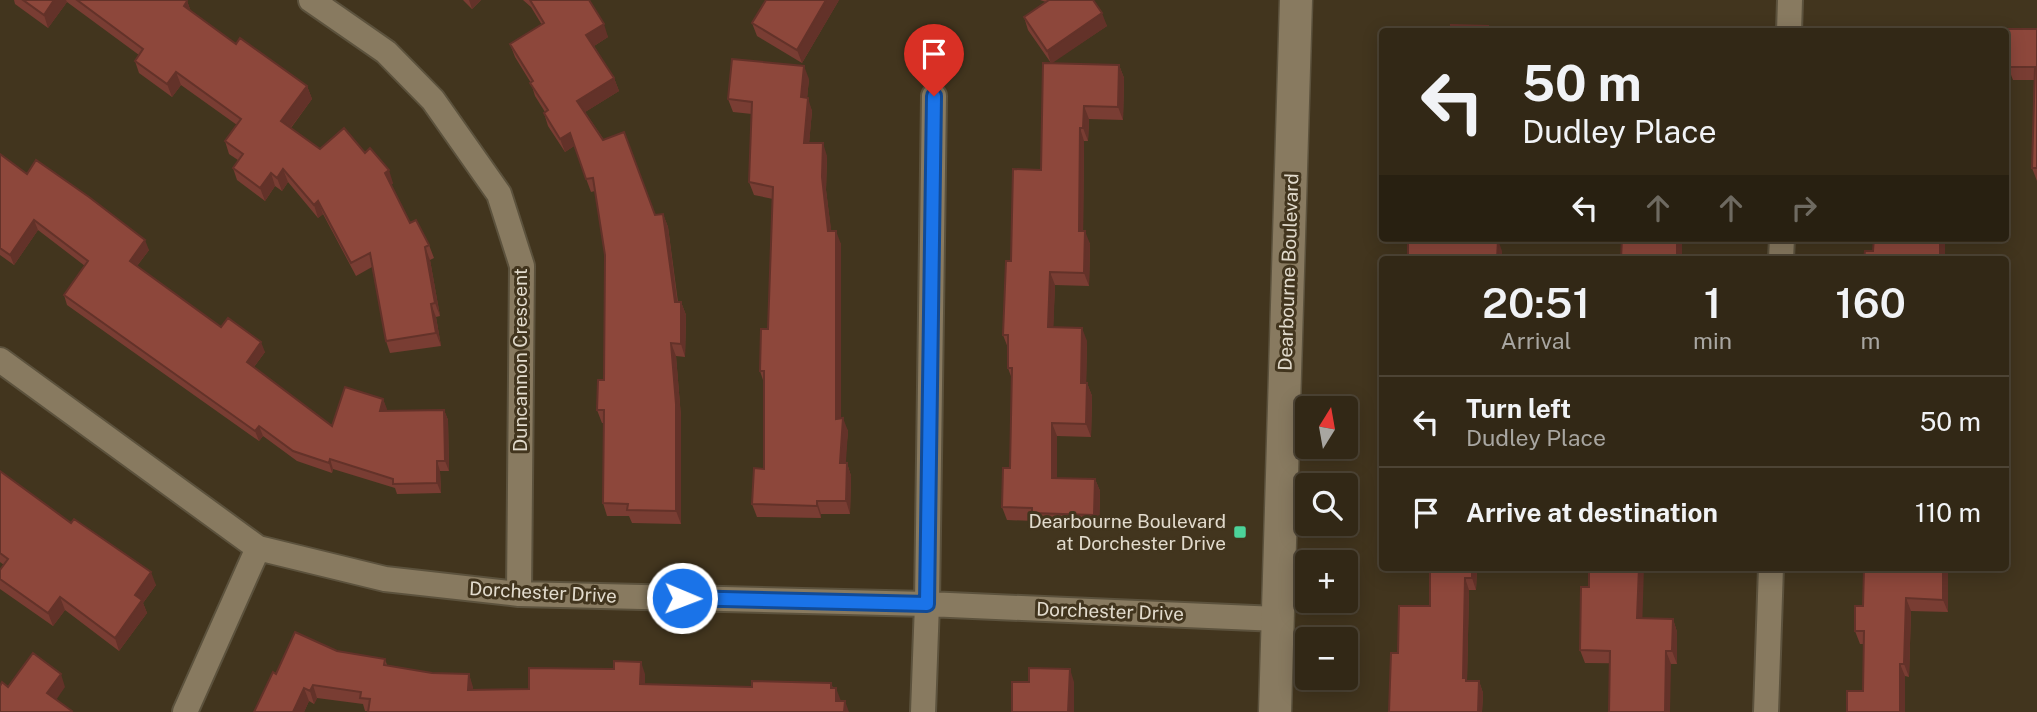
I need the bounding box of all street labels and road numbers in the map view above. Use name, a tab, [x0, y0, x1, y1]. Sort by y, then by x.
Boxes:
street label: Dearbourne Boulevard	[1274, 173, 1302, 371]
street label: Duncannon Crescent	[509, 268, 531, 452]
street label: Dorchester Drive	[469, 577, 617, 607]
street label: Dorchester Drive	[1036, 597, 1184, 625]

